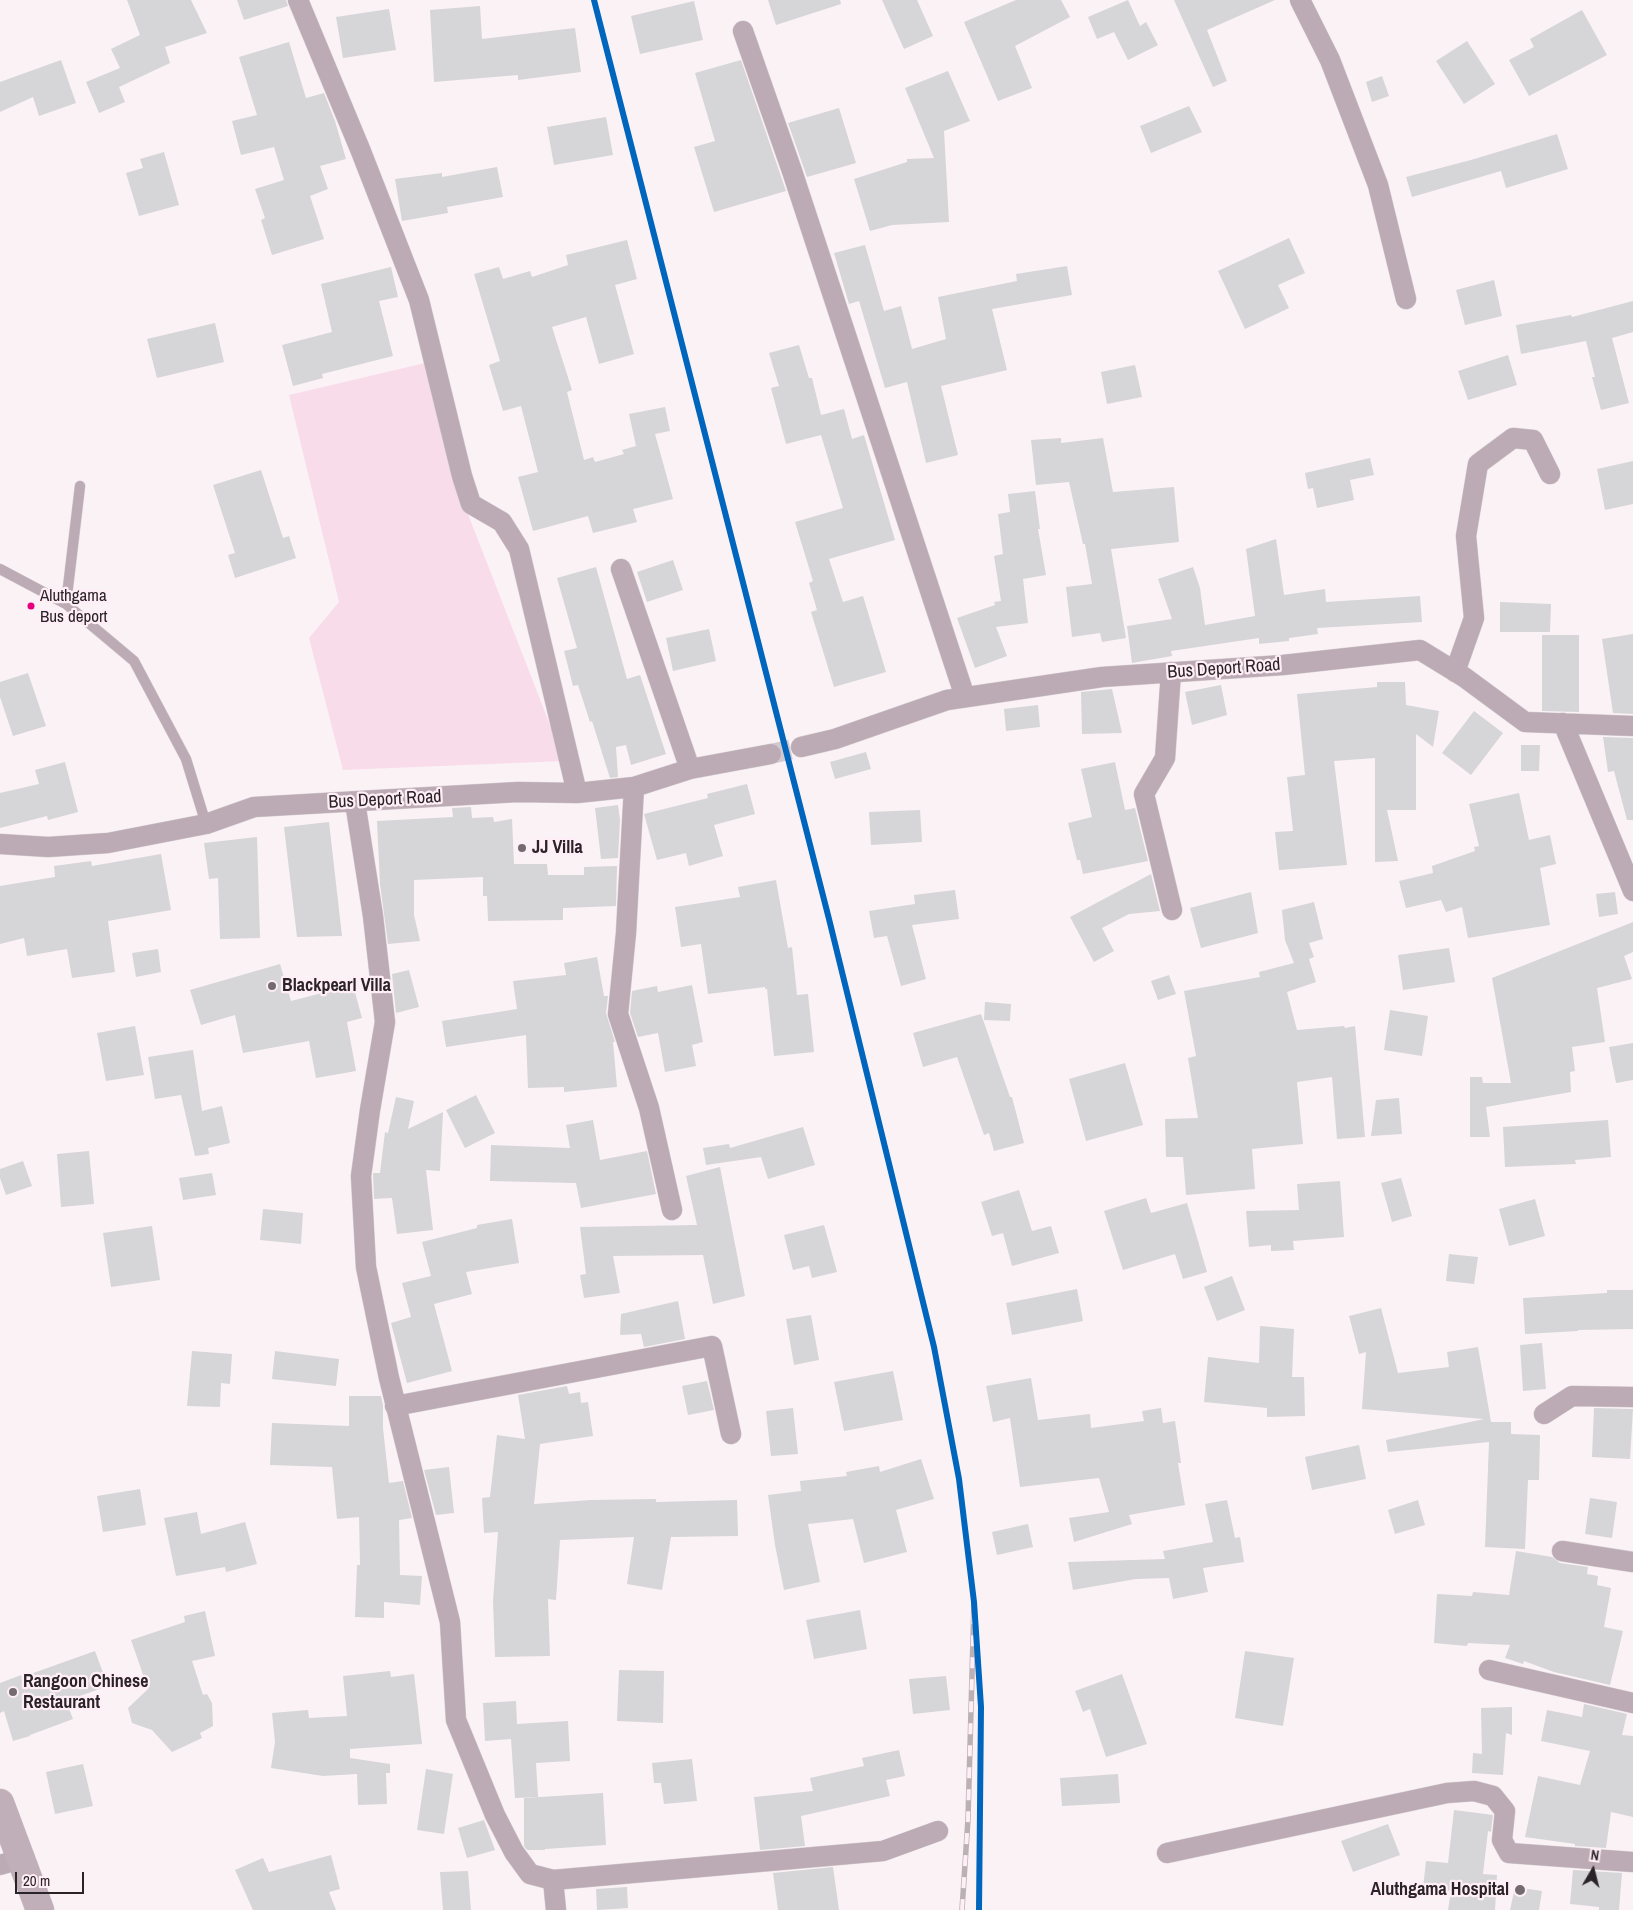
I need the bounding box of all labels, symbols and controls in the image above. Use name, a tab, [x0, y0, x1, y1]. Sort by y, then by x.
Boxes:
place label: Aluthgama Bus deport	[40, 586, 107, 626]
marker: Aluthgama Bus deport	[26, 601, 36, 611]
street label: Bus Deport Road	[1167, 654, 1281, 684]
street label: Bus Deport Road	[328, 786, 442, 814]
place label: JJ Villa	[532, 837, 583, 859]
marker: JJ Villa	[516, 842, 528, 854]
place label: Blackpearl Villa	[282, 975, 391, 997]
marker: Blackpearl Villa	[266, 980, 278, 992]
place label: Rangoon Chinese Restaurant	[23, 1671, 148, 1714]
marker: Rangoon Chinese Restaurant	[7, 1686, 19, 1698]
north arrow	[1568, 1845, 1618, 1895]
text: N	[1590, 1846, 1600, 1865]
scale bar	[18, 1862, 86, 1894]
text: 20 m	[23, 1870, 50, 1891]
place label: Aluthgama Hospital	[1370, 1879, 1509, 1901]
marker: Aluthgama Hospital	[1513, 1883, 1527, 1897]

